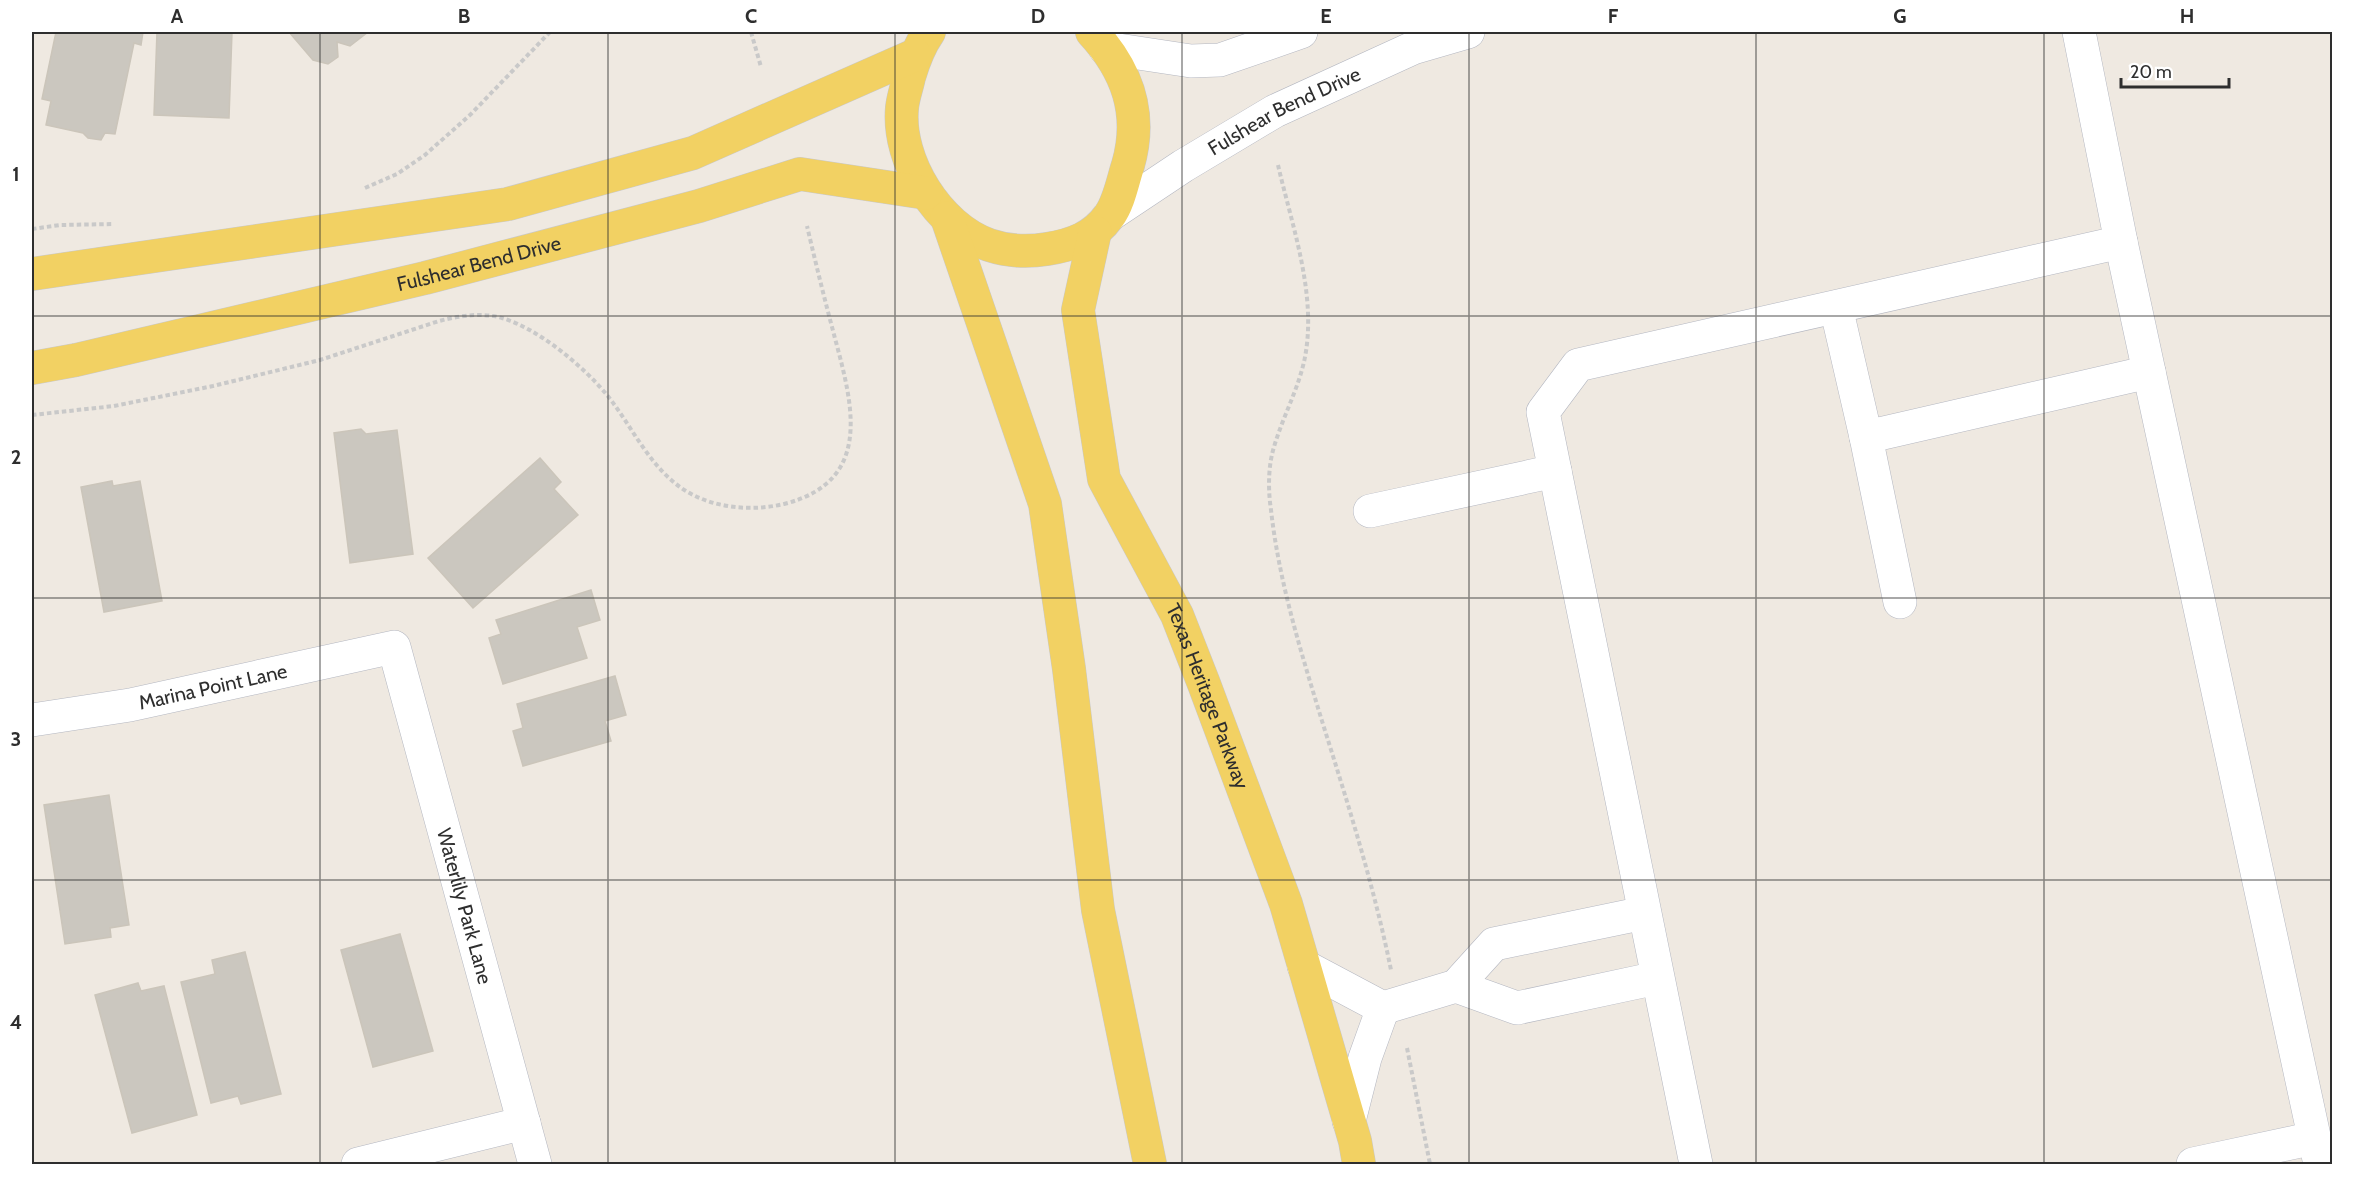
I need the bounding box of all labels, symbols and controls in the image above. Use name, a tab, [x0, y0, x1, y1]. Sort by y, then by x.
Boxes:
text: A	[171, 4, 184, 28]
text: B	[458, 4, 470, 28]
text: C	[745, 4, 757, 28]
text: D	[1031, 4, 1045, 28]
text: E	[1320, 4, 1332, 28]
text: F	[1608, 4, 1619, 28]
text: G	[1893, 4, 1907, 28]
text: H	[2180, 4, 2194, 28]
scale bar	[2121, 51, 2229, 89]
text: 20 m	[2130, 61, 2172, 83]
street label: Fulshear Bend Drive	[1204, 62, 1364, 160]
text: 1	[12, 162, 20, 186]
street label: Fulshear Bend Drive	[394, 231, 564, 296]
text: 2	[11, 445, 21, 469]
street label: Texas Heritage Parkway	[1161, 599, 1254, 792]
street label: Marina Point Lane	[136, 659, 289, 715]
text: 3	[11, 727, 21, 751]
street label: Waterlily Park Lane	[432, 825, 497, 987]
text: 4	[10, 1010, 22, 1034]

